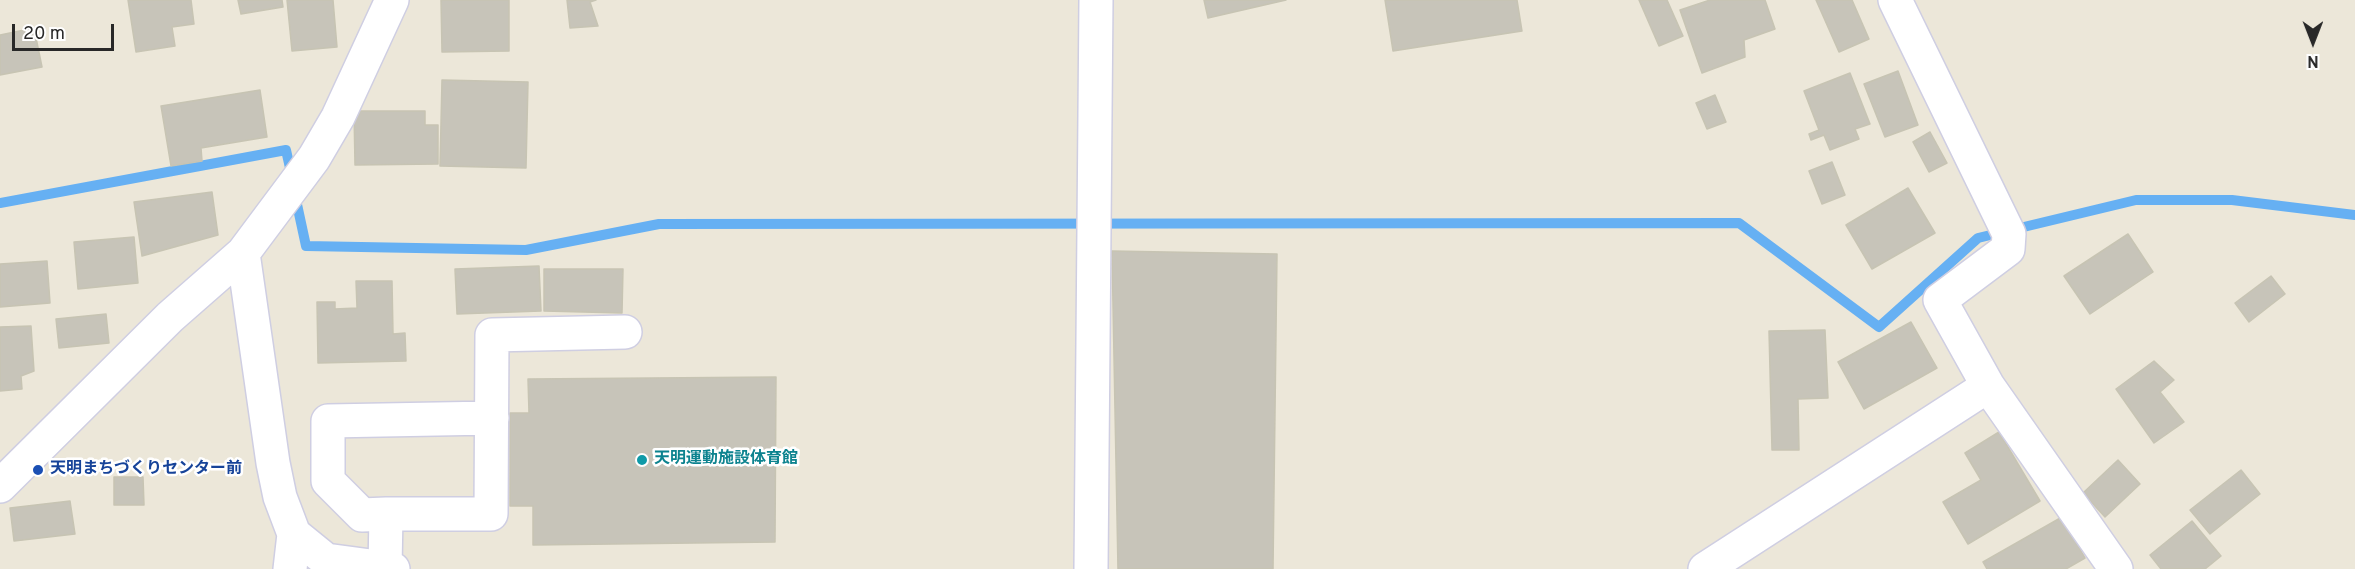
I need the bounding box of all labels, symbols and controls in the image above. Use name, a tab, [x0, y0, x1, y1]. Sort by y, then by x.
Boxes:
scale bar	[15, 12, 117, 50]
north arrow	[2283, 12, 2343, 72]
text: 20 m	[23, 23, 65, 46]
text: N	[2307, 50, 2319, 70]
place label: 天明運動施設体育館	[654, 450, 798, 470]
marker: 天明運動施設体育館	[635, 453, 649, 467]
place label: 天明まちづくりセンター前	[50, 460, 242, 480]
marker: 天明まちづくりセンター前	[31, 463, 45, 477]

